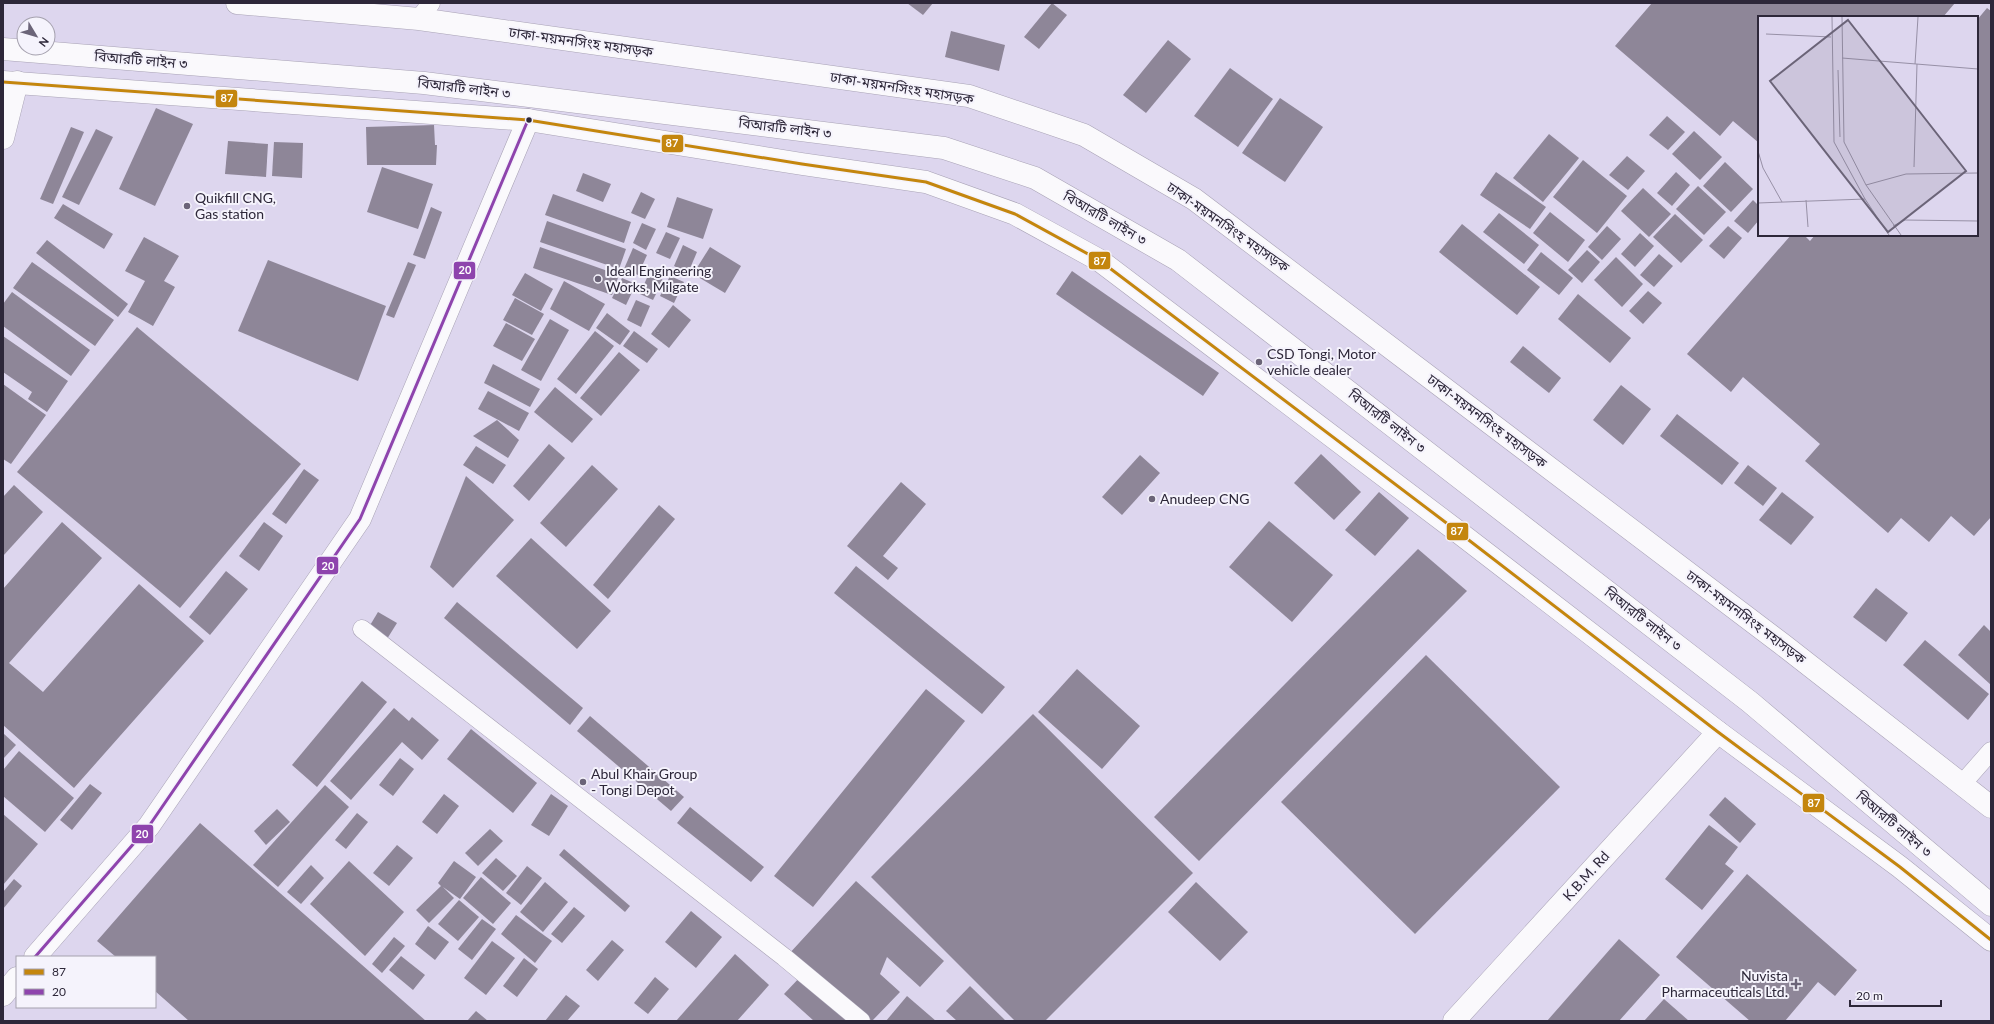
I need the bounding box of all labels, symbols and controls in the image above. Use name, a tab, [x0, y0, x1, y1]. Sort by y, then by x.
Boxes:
north arrow	[16, 16, 56, 56]
inset map	[1758, 16, 1978, 236]
street label: ঢাকা-ময়মনসিংহ মহাসড়ক	[507, 23, 655, 60]
text: N	[37, 35, 52, 50]
street label: বিআরটি লাইন ৩	[93, 47, 188, 72]
street label: ঢাকা-ময়মনসিংহ মহাসড়ক	[828, 68, 976, 107]
street label: বিআরটি লাইন ৩	[416, 73, 511, 102]
line badge: 87	[215, 89, 238, 108]
text: 87	[221, 91, 233, 104]
street label: বিআরটি লাইন ৩	[737, 113, 832, 142]
unlabelled marker	[524, 115, 534, 125]
line badge: 87	[661, 134, 684, 153]
text: 87	[666, 136, 678, 149]
street label: ঢাকা-ময়মনসিংহ মহাসড়ক	[1163, 177, 1293, 276]
street label: বিআরটি লাইন ৩	[1060, 186, 1150, 248]
place label: Quikfill CNG, Gas station	[195, 189, 276, 222]
marker: Quikfill CNG, Gas station	[182, 201, 192, 211]
line badge: 87	[1088, 251, 1111, 270]
text: 87	[1094, 254, 1106, 267]
line badge: 20	[453, 261, 476, 280]
place label: Ideal Engineering Works, Milgate	[606, 262, 711, 295]
text: 20	[459, 263, 472, 276]
marker: Ideal Engineering Works, Milgate	[593, 274, 603, 284]
place label: CSD Tongi, Motor vehicle dealer	[1267, 345, 1376, 378]
marker: CSD Tongi, Motor vehicle dealer	[1254, 357, 1264, 367]
street label: ঢাকা-ময়মনসিংহ মহাসড়ক	[1423, 369, 1551, 472]
street label: বিআরটি লাইন ৩	[1345, 385, 1429, 456]
place label: Anudeep CNG	[1160, 490, 1249, 507]
marker: Anudeep CNG	[1147, 494, 1157, 504]
line badge: 87	[1446, 522, 1469, 541]
text: 87	[1451, 524, 1463, 537]
line badge: 20	[316, 556, 339, 575]
text: 20	[322, 559, 335, 572]
street label: ঢাকা-ময়মনসিংহ মহাসড়ক	[1682, 565, 1810, 668]
street label: বিআরটি লাইন ৩	[1601, 583, 1685, 654]
place label: Abul Khair Group - Tongi Depot	[591, 765, 697, 798]
marker: Abul Khair Group - Tongi Depot	[578, 777, 588, 787]
street label: বিআরটি লাইন ৩	[1852, 786, 1936, 860]
line badge: 87	[1802, 793, 1825, 813]
text: 87	[1808, 796, 1820, 809]
line badge: 20	[131, 824, 154, 844]
text: 20	[136, 827, 149, 840]
street label: K.B.M. Rd	[1559, 847, 1612, 904]
legend	[16, 956, 156, 1008]
text: 87	[52, 964, 66, 979]
place label: Nuvista Pharmaceuticals Ltd.	[1662, 967, 1788, 1000]
marker: Nuvista Pharmaceuticals Ltd.	[1791, 979, 1801, 989]
scale bar	[1850, 982, 1941, 1008]
text: 20	[52, 984, 66, 999]
text: 20 m	[1856, 988, 1883, 1003]

